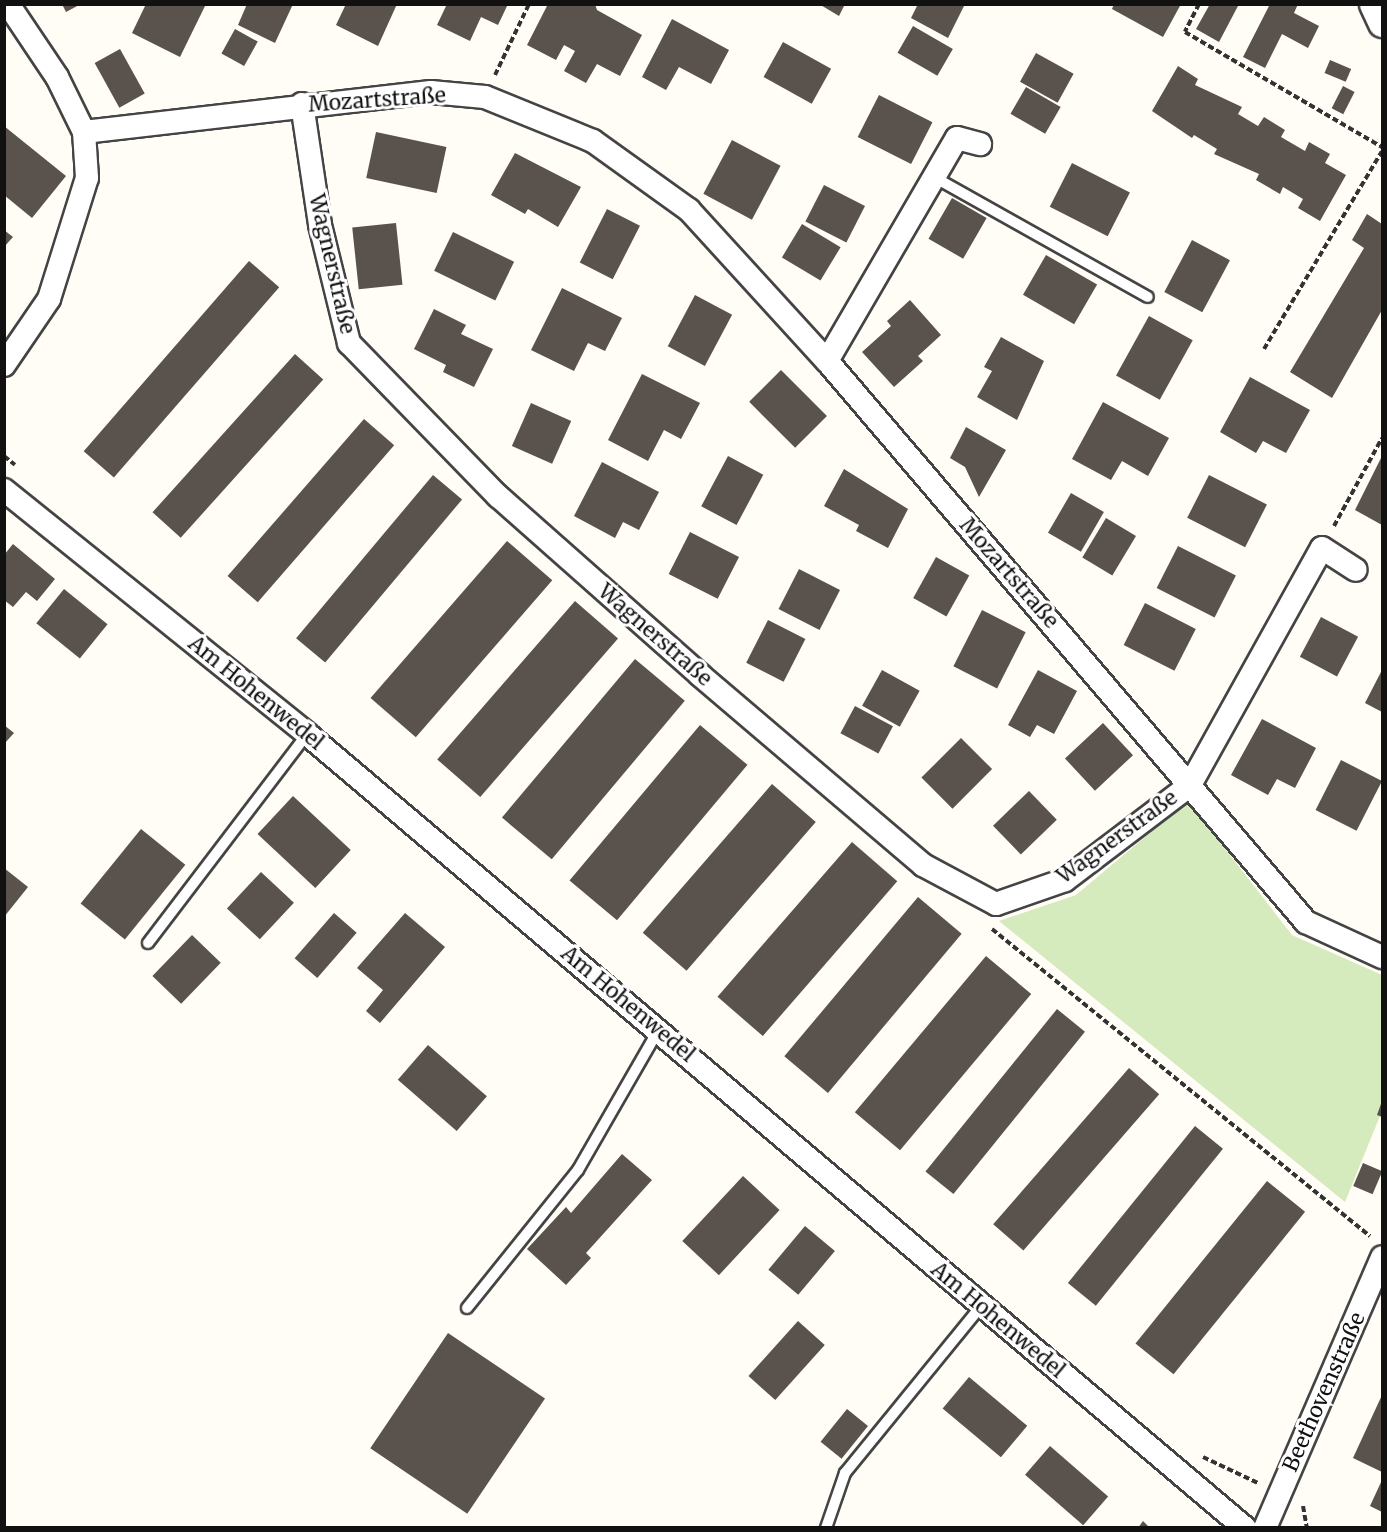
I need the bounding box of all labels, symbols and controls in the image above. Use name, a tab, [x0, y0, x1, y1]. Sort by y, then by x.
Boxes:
street label: Mozartstraße	[307, 83, 447, 117]
street label: Wagnerstraße	[304, 192, 360, 336]
street label: Mozartstraße	[954, 513, 1064, 633]
street label: Wagnerstraße	[593, 579, 717, 691]
street label: Am Hohenwedel	[183, 631, 329, 755]
street label: Wagnerstraße	[1052, 785, 1182, 889]
street label: Am Hohenwedel	[556, 941, 700, 1067]
street label: Am Hohenwedel	[926, 1257, 1070, 1383]
street label: Beethovenstraße	[1278, 1308, 1370, 1476]

